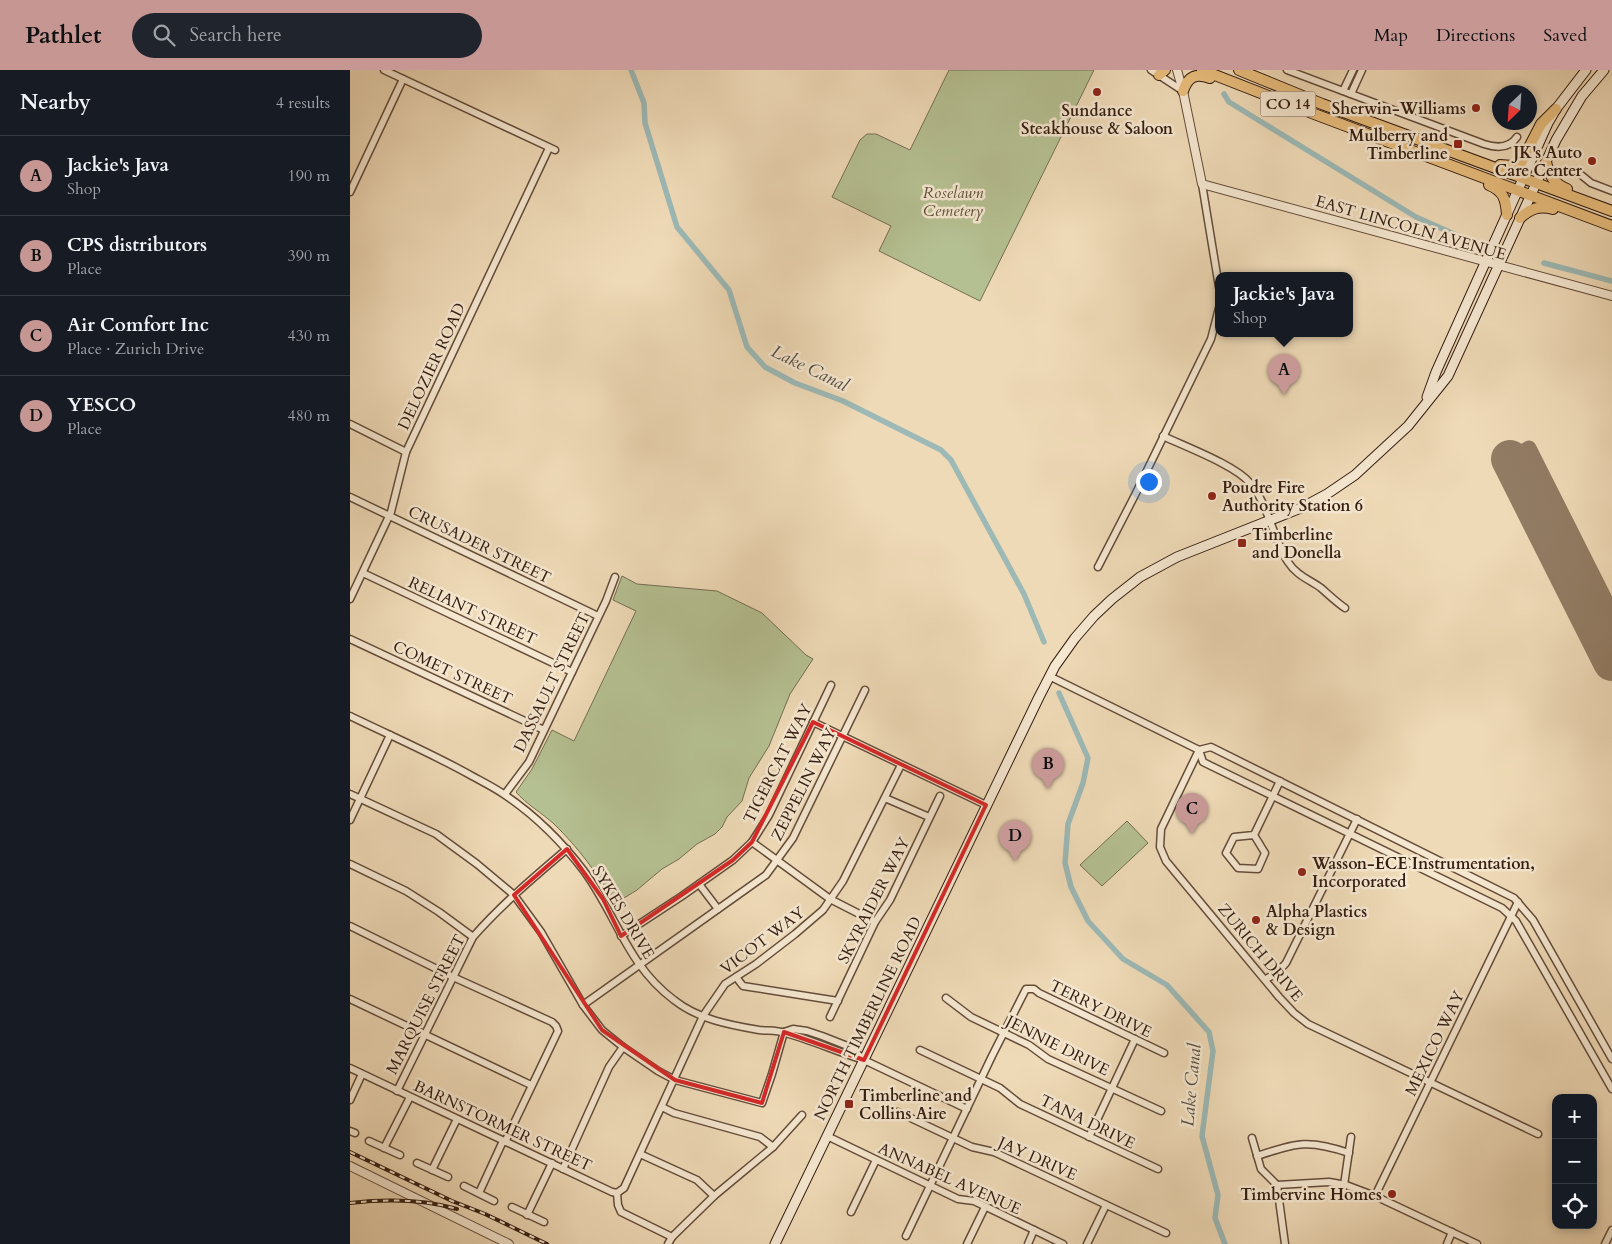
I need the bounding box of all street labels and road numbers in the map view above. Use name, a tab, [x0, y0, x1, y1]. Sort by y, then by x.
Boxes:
road number: CO 14	[1260, 92, 1316, 116]
street label: EAST LINCOLN AVENUE	[1313, 190, 1509, 266]
street label: DELOZIER ROAD	[393, 299, 471, 434]
street label: CRUSADER STREET	[404, 501, 555, 589]
street label: RELIANT STREET	[405, 571, 541, 650]
street label: DASSAULT STREET	[509, 609, 595, 756]
street label: COMET STREET	[389, 636, 516, 710]
street label: TIGERCAT WAY	[738, 700, 818, 827]
street label: ZEPPELIN WAY	[766, 724, 842, 845]
street label: SKYRAIDER WAY	[833, 833, 915, 967]
street label: SYKES DRIVE	[587, 862, 660, 963]
street label: ZURICH DRIVE	[1213, 899, 1308, 1007]
street label: VICOT WAY	[716, 902, 809, 980]
street label: NORTH TIMBERLINE ROAD	[809, 913, 927, 1124]
street label: MARQUISE STREET	[381, 930, 471, 1078]
street label: TERRY DRIVE	[1046, 975, 1155, 1043]
street label: MEXICO WAY	[1400, 987, 1470, 1100]
street label: JENNIE DRIVE	[1000, 1009, 1113, 1081]
street label: BARNSTORMER STREET	[410, 1075, 596, 1177]
street label: TANA DRIVE	[1036, 1089, 1139, 1155]
street label: JAY DRIVE	[993, 1131, 1081, 1186]
street label: ANNABEL AVENUE	[875, 1137, 1025, 1220]

